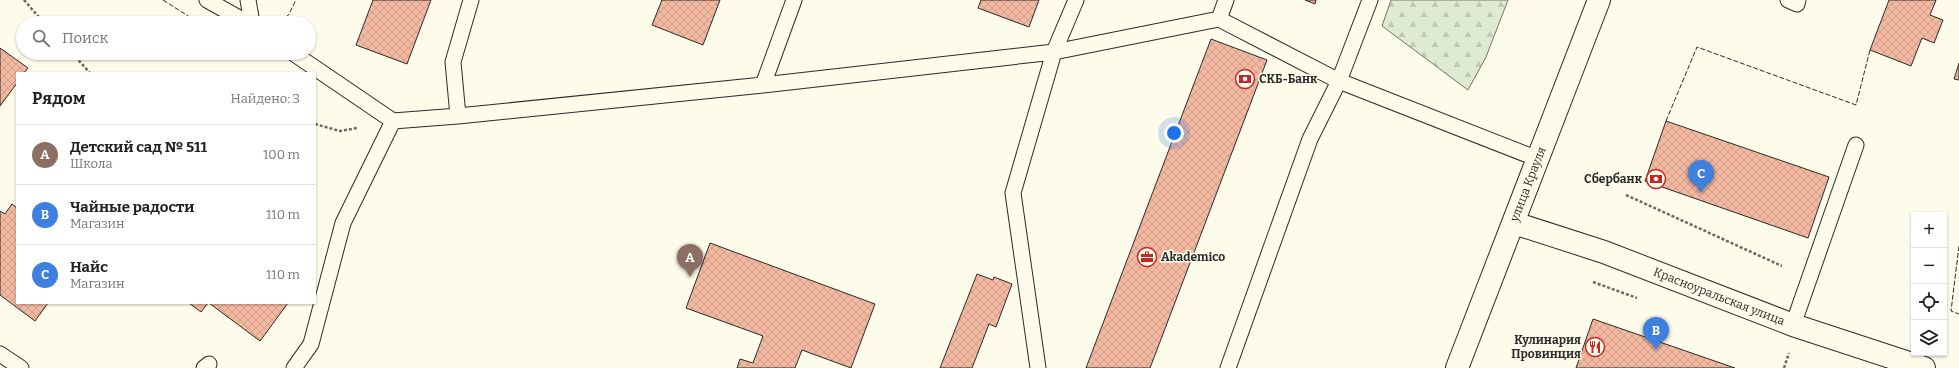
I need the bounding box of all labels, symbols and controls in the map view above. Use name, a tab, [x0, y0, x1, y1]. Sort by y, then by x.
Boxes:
search box	[16, 16, 316, 60]
icon: search	[30, 27, 52, 49]
text: Поиск	[62, 29, 108, 47]
bank icon: СКБ-Банк	[1234, 68, 1256, 90]
place label: СКБ-Банк	[1259, 72, 1318, 86]
text: Рядом	[32, 88, 85, 109]
text: Найдено: 3	[231, 91, 300, 106]
your location	[1164, 123, 1184, 143]
text: Детский сад № 511	[70, 138, 207, 156]
street label: улица Крауля	[1507, 144, 1549, 225]
text: A	[40, 147, 50, 162]
text: 100 m	[263, 147, 300, 162]
text: Школа	[70, 156, 113, 171]
pin: C	[1688, 160, 1714, 193]
bank icon: Сбербанк	[1645, 168, 1667, 190]
place label: Сбербанк	[1584, 172, 1643, 186]
text: Чайные радости	[70, 198, 194, 216]
text: B	[41, 207, 49, 222]
text: 110 m	[266, 207, 300, 222]
map controls	[1911, 212, 1947, 356]
button: +	[1911, 212, 1947, 248]
text: Магазин	[70, 216, 125, 231]
pin: A	[677, 244, 703, 277]
office icon: Akademico	[1136, 246, 1158, 268]
button: −	[1911, 248, 1947, 284]
place label: Akademico	[1161, 250, 1225, 264]
text: Найс	[70, 258, 108, 276]
street label: Красноуральская улица	[1651, 265, 1787, 328]
text: C	[41, 267, 49, 282]
text: 110 m	[266, 267, 300, 282]
text: Магазин	[70, 276, 125, 291]
button: locate	[1911, 284, 1947, 320]
pin: B	[1643, 317, 1669, 350]
button: layers	[1911, 320, 1947, 356]
place label: Кулинария Провинция	[1511, 333, 1581, 361]
restaurant icon: Кулинария Провинция	[1584, 336, 1606, 358]

